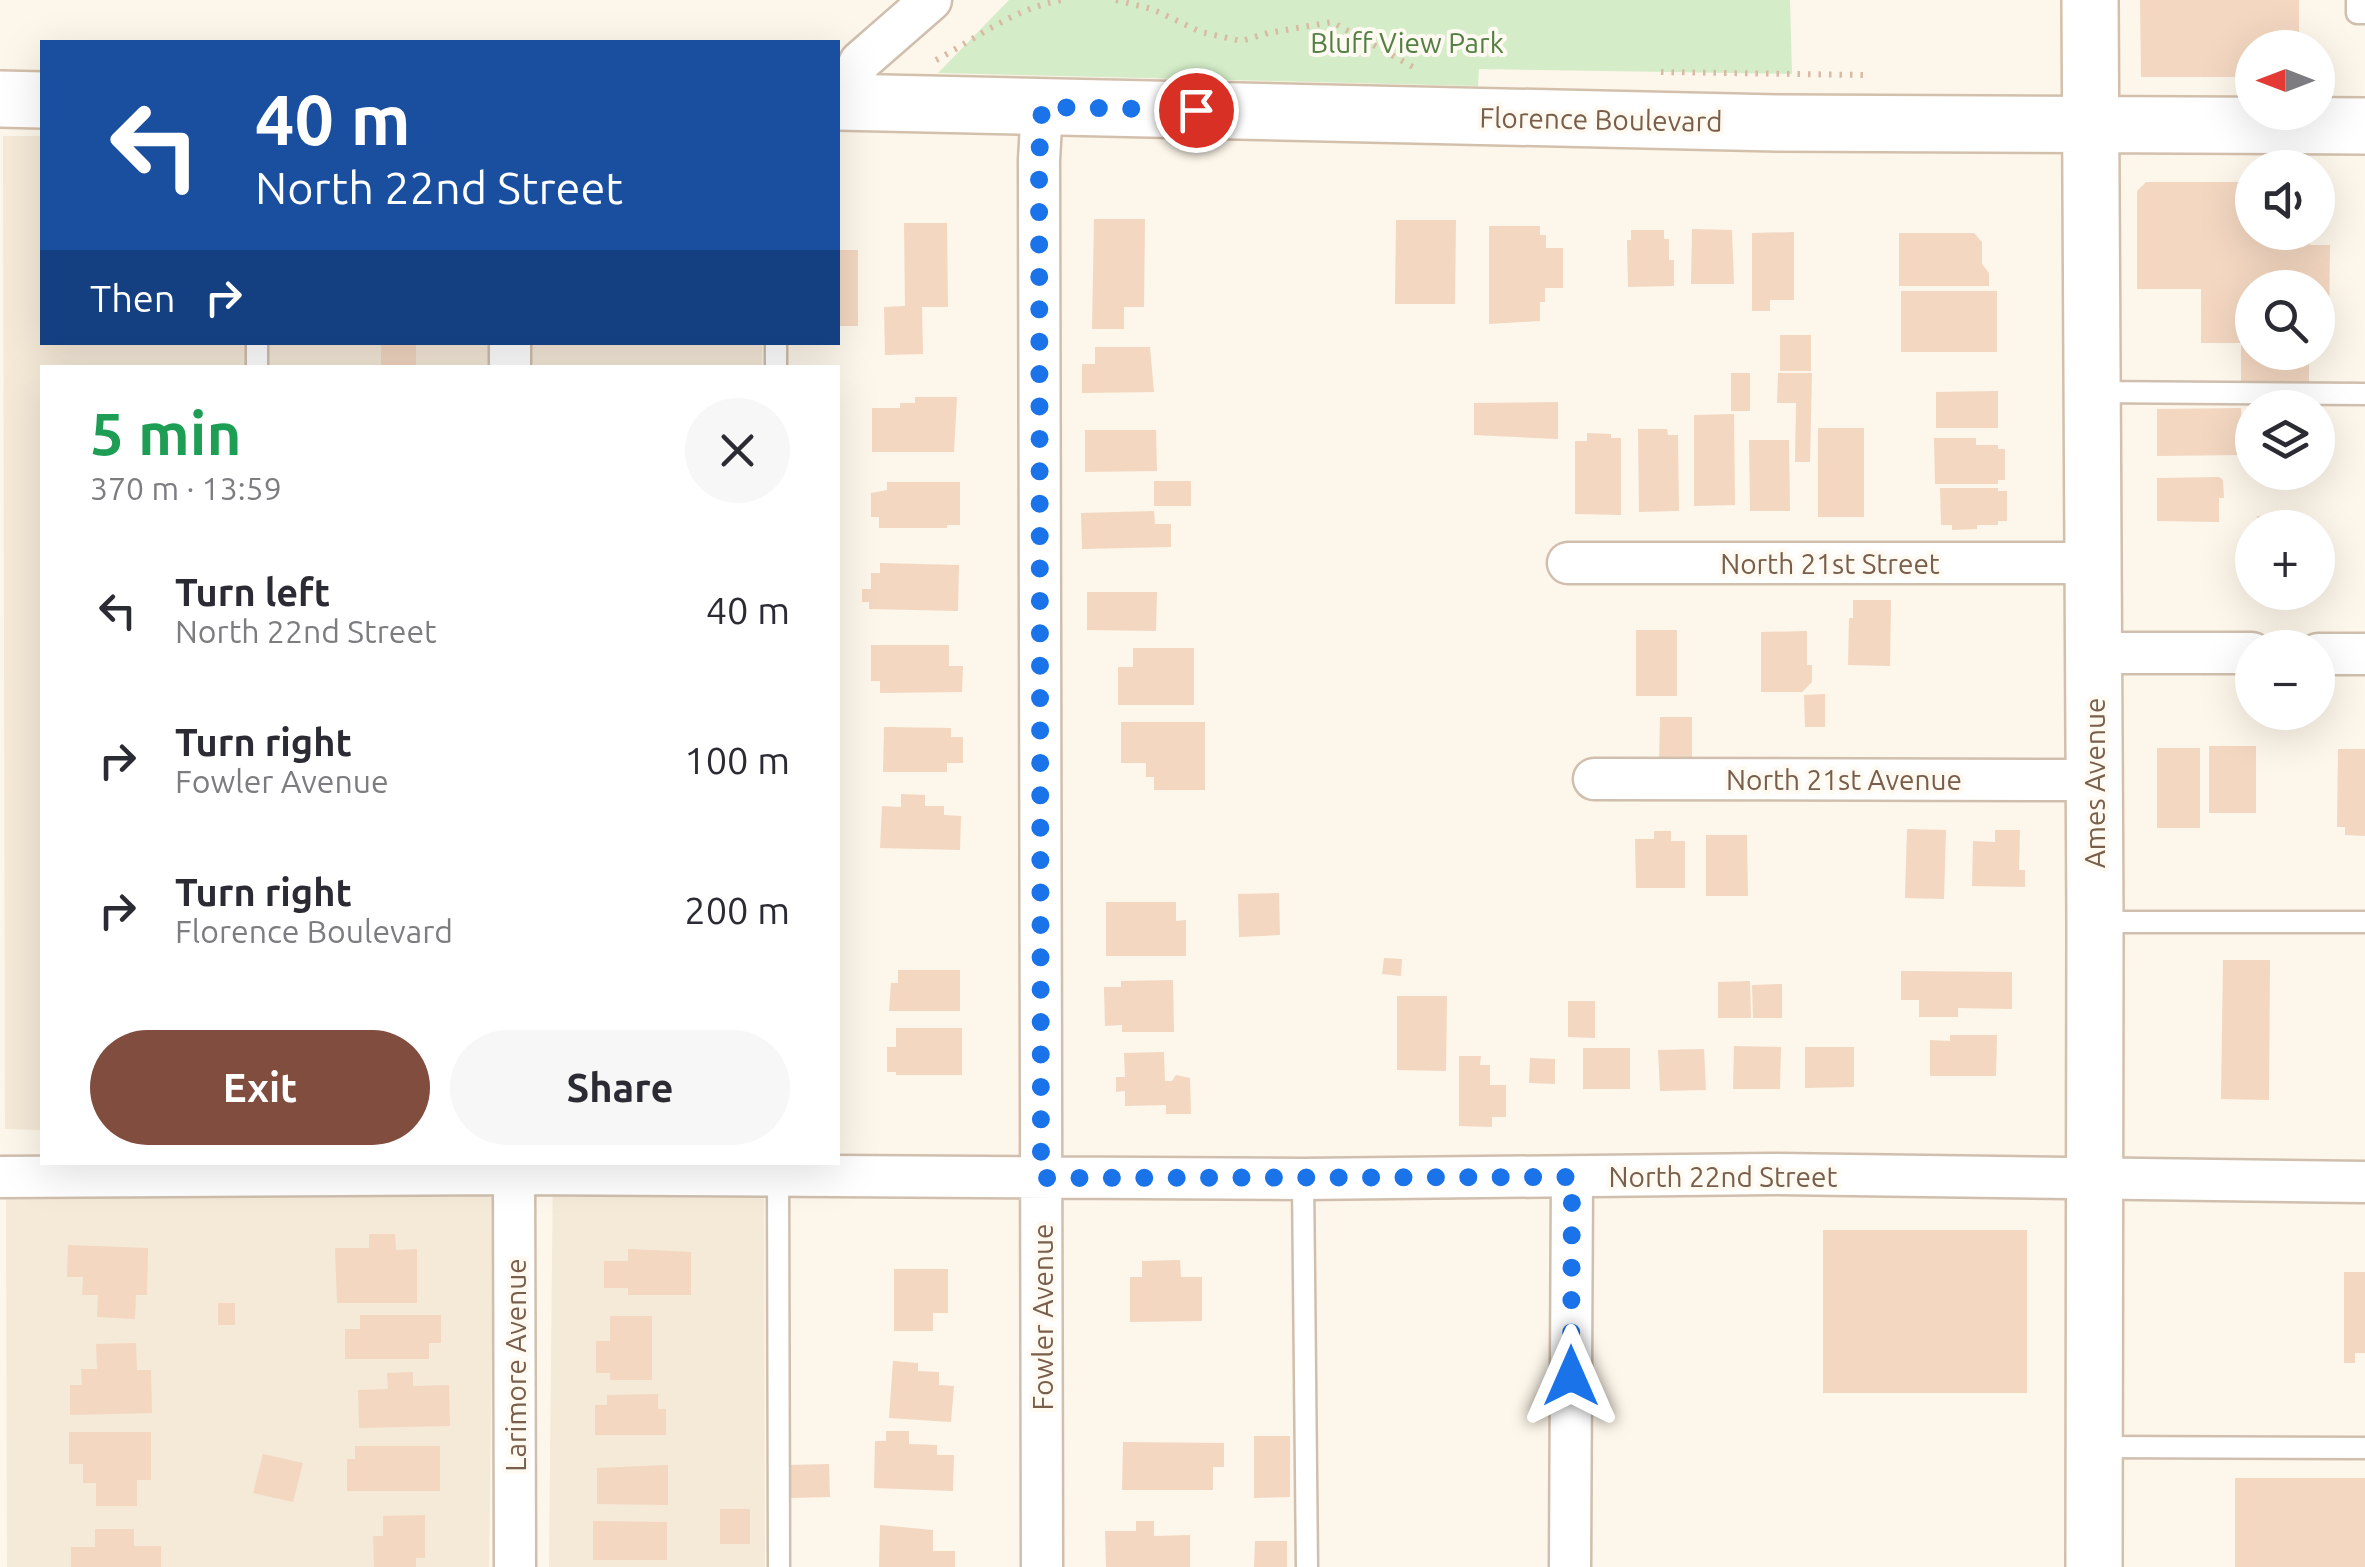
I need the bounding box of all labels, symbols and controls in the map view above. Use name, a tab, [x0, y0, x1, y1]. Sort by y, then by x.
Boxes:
park label: Bluff View Park	[1310, 27, 1504, 58]
north arrow	[2235, 30, 2335, 130]
map controls	[2235, 30, 2335, 730]
pin	[1154, 68, 1239, 153]
icon: left	[90, 80, 220, 210]
text: 40 m	[255, 80, 411, 158]
icon: arrive	[1169, 83, 1224, 138]
street label: Florence Boulevard	[1479, 101, 1723, 137]
button: sound	[2235, 150, 2335, 250]
text: North 22nd Street	[255, 162, 623, 213]
icon: right	[196, 270, 251, 325]
button: search	[2235, 270, 2335, 370]
text: Then	[90, 277, 176, 319]
button: layers	[2235, 390, 2335, 490]
button: close	[685, 398, 790, 503]
text: 5 min	[90, 399, 242, 466]
text: 370 m · 13:59	[90, 470, 282, 506]
button: +	[2235, 510, 2335, 610]
street label: North 21st Street	[1720, 548, 1940, 579]
text: Turn left	[175, 571, 330, 613]
icon: left	[90, 583, 145, 638]
text: 40 m	[706, 589, 790, 631]
text: North 22nd Street	[175, 613, 437, 649]
button: −	[2235, 630, 2335, 730]
street label: Ames Avenue	[2079, 698, 2110, 868]
text: Turn right	[175, 721, 352, 763]
icon: right	[90, 733, 145, 788]
text: 100 m	[684, 739, 790, 781]
text: Fowler Avenue	[175, 763, 389, 799]
street label: North 21st Avenue	[1726, 764, 1962, 795]
text: Turn right	[175, 871, 352, 913]
icon: right	[90, 883, 145, 938]
text: 200 m	[684, 889, 790, 931]
text: Florence Boulevard	[175, 913, 453, 949]
button: Exit	[90, 1030, 430, 1145]
button: Share	[450, 1030, 790, 1145]
street label: North 22nd Street	[1609, 1161, 1837, 1192]
street label: Fowler Avenue	[1027, 1224, 1058, 1410]
street label: Larimore Avenue	[500, 1258, 531, 1472]
position arrow	[1519, 1324, 1623, 1428]

